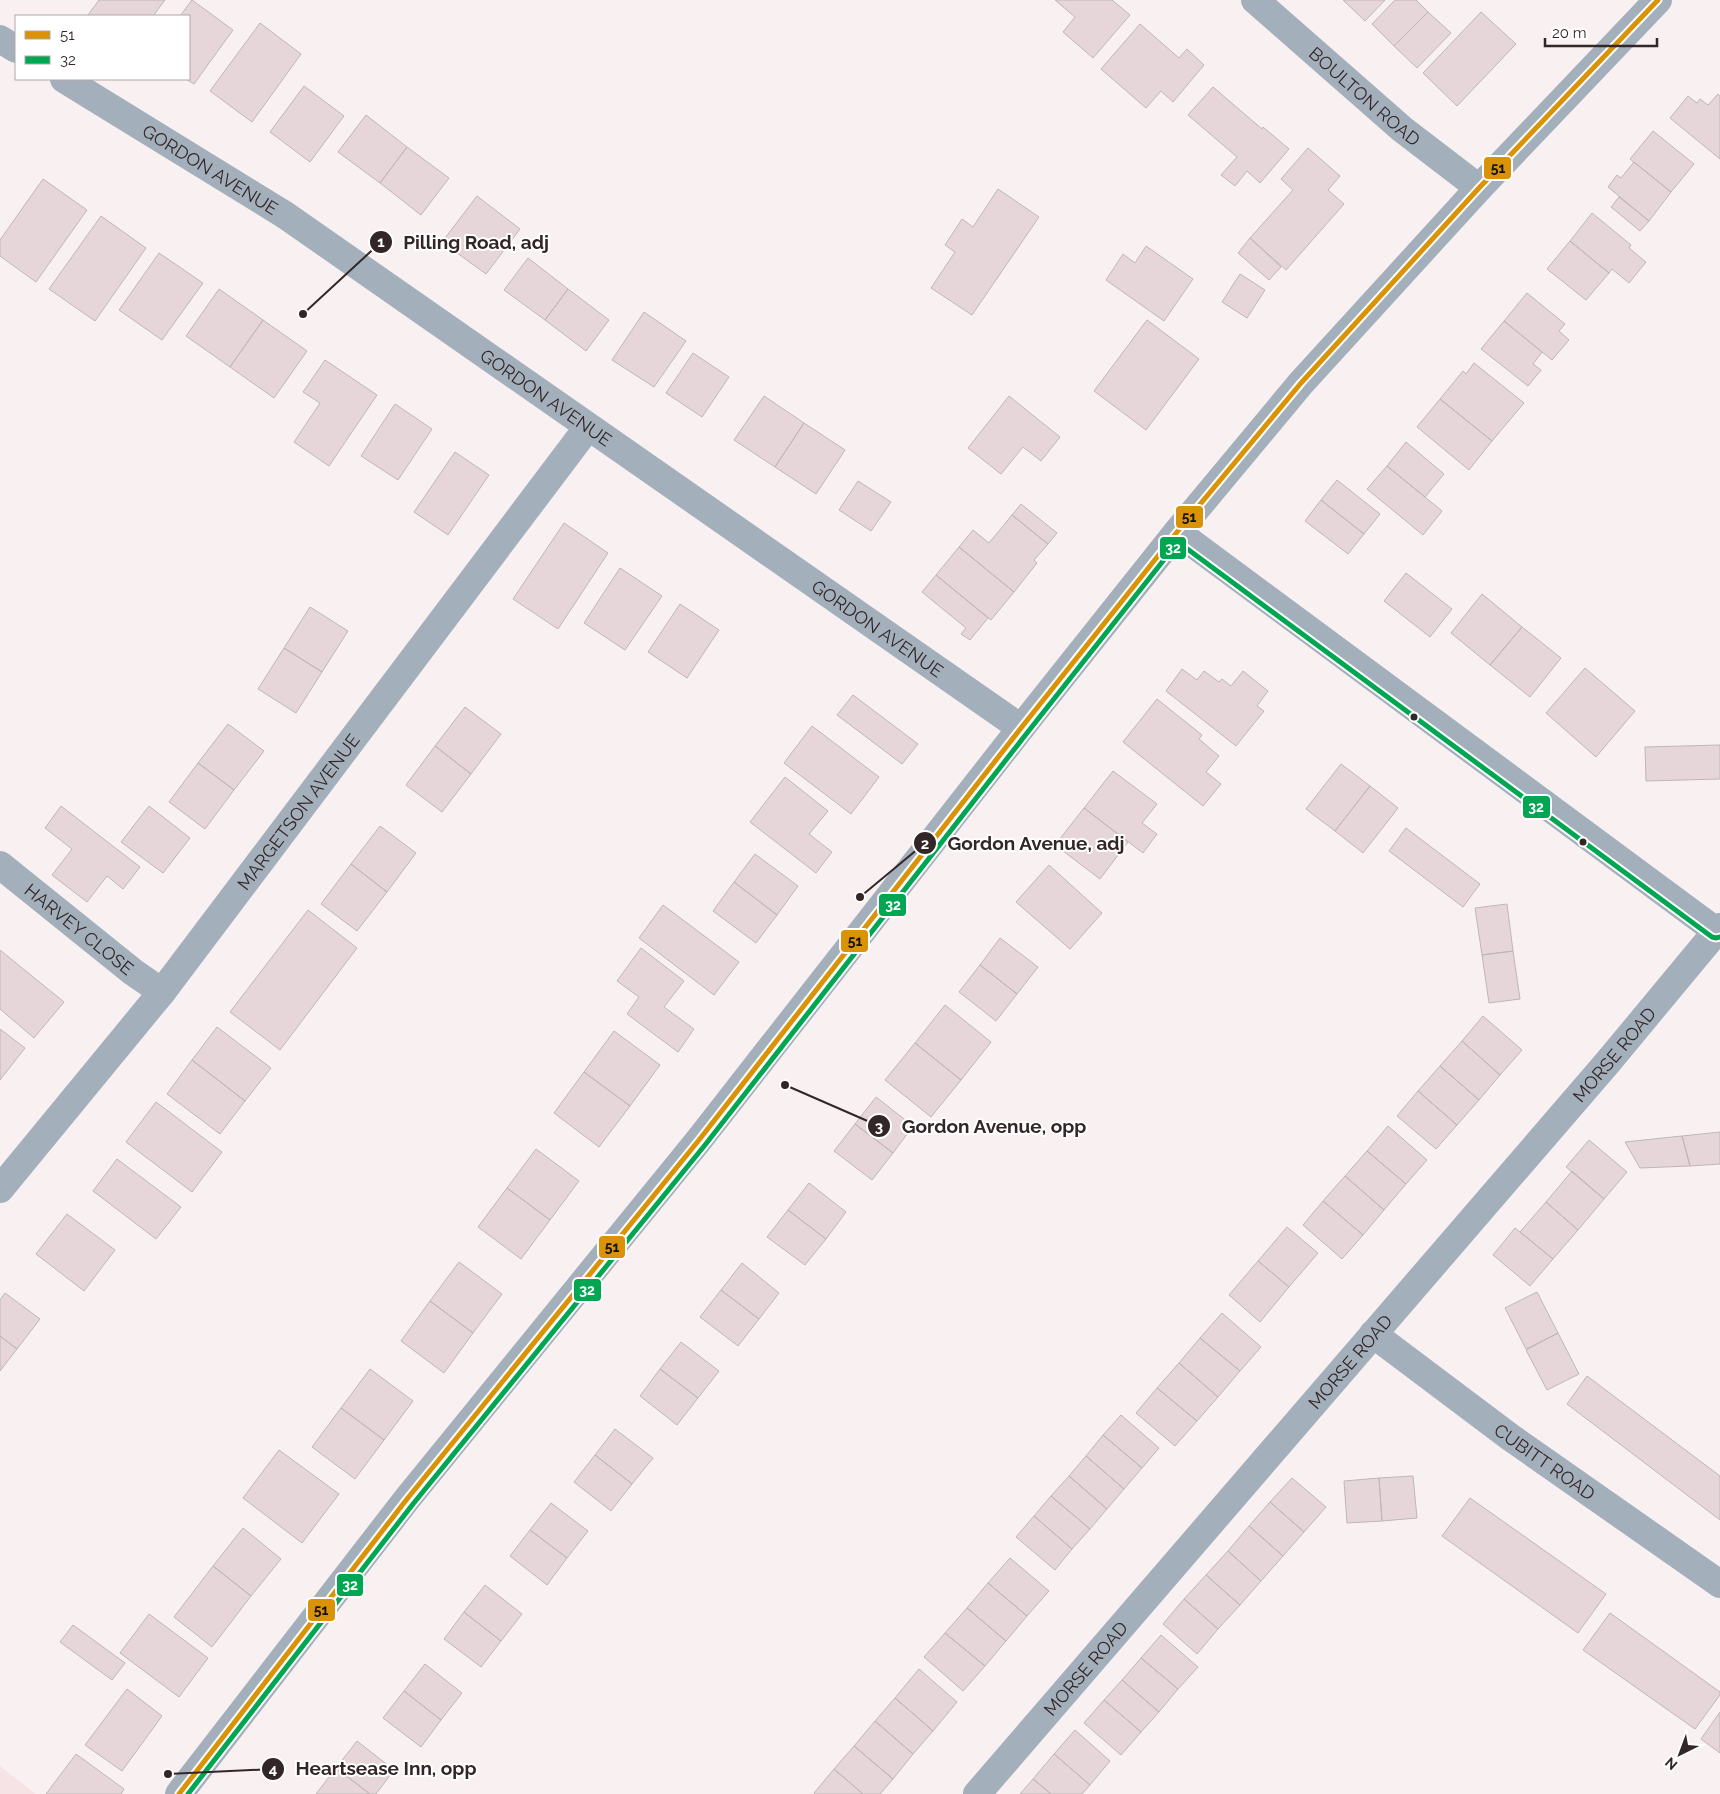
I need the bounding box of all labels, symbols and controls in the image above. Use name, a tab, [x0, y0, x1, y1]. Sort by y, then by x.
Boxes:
legend	[15, 15, 190, 80]
scale bar	[1545, 15, 1658, 47]
text: 20 m	[1552, 24, 1587, 42]
text: 51	[60, 26, 75, 44]
street label: BOULTON ROAD	[1305, 42, 1425, 150]
text: 32	[60, 51, 76, 69]
street label: GORDON AVENUE	[139, 119, 282, 219]
line badge: 51	[1483, 156, 1512, 180]
text: 51	[1491, 160, 1505, 176]
callout: Pilling Road, adj	[368, 225, 559, 259]
text: Pilling Road, adj	[403, 231, 549, 253]
text: 1	[377, 233, 385, 251]
street label: GORDON AVENUE	[477, 344, 616, 450]
line badge: 51	[1175, 505, 1204, 529]
text: 51	[1182, 509, 1196, 525]
line badge: 32	[1159, 536, 1187, 560]
text: 32	[1165, 540, 1181, 556]
street label: GORDON AVENUE	[808, 575, 947, 681]
unlabelled marker	[1409, 712, 1419, 722]
street label: MARGETSON AVENUE	[233, 729, 364, 894]
line badge: 32	[1522, 795, 1551, 819]
text: 32	[1528, 799, 1544, 815]
callout: Gordon Avenue, adj	[912, 826, 1135, 860]
text: Gordon Avenue, adj	[947, 832, 1125, 854]
text: 2	[921, 835, 929, 853]
unlabelled marker	[1578, 837, 1588, 847]
street label: HARVEY CLOSE	[21, 879, 138, 979]
line badge: 32	[878, 893, 907, 917]
text: 32	[885, 897, 901, 913]
line badge: 51	[840, 929, 869, 953]
text: 51	[848, 933, 862, 949]
street label: MORSE ROAD	[1568, 1003, 1660, 1106]
callout: Gordon Avenue, opp	[867, 1109, 1097, 1143]
text: Gordon Avenue, opp	[902, 1115, 1086, 1137]
text: 3	[875, 1118, 883, 1136]
line badge: 51	[598, 1235, 626, 1259]
text: 51	[605, 1239, 619, 1255]
line badge: 32	[573, 1278, 602, 1302]
text: 32	[579, 1282, 595, 1298]
street label: MORSE ROAD	[1304, 1310, 1396, 1413]
street label: CUBITT ROAD	[1490, 1419, 1599, 1504]
line badge: 32	[336, 1573, 364, 1597]
text: 32	[342, 1577, 358, 1593]
line badge: 51	[307, 1598, 336, 1622]
text: 51	[314, 1602, 328, 1618]
street label: MORSE ROAD	[1039, 1617, 1132, 1720]
north arrow	[1655, 1729, 1705, 1779]
callout: Heartsease Inn, opp	[260, 1752, 486, 1786]
text: N	[1662, 1754, 1681, 1773]
text: Heartsease Inn, opp	[296, 1757, 476, 1779]
text: 4	[269, 1760, 278, 1778]

